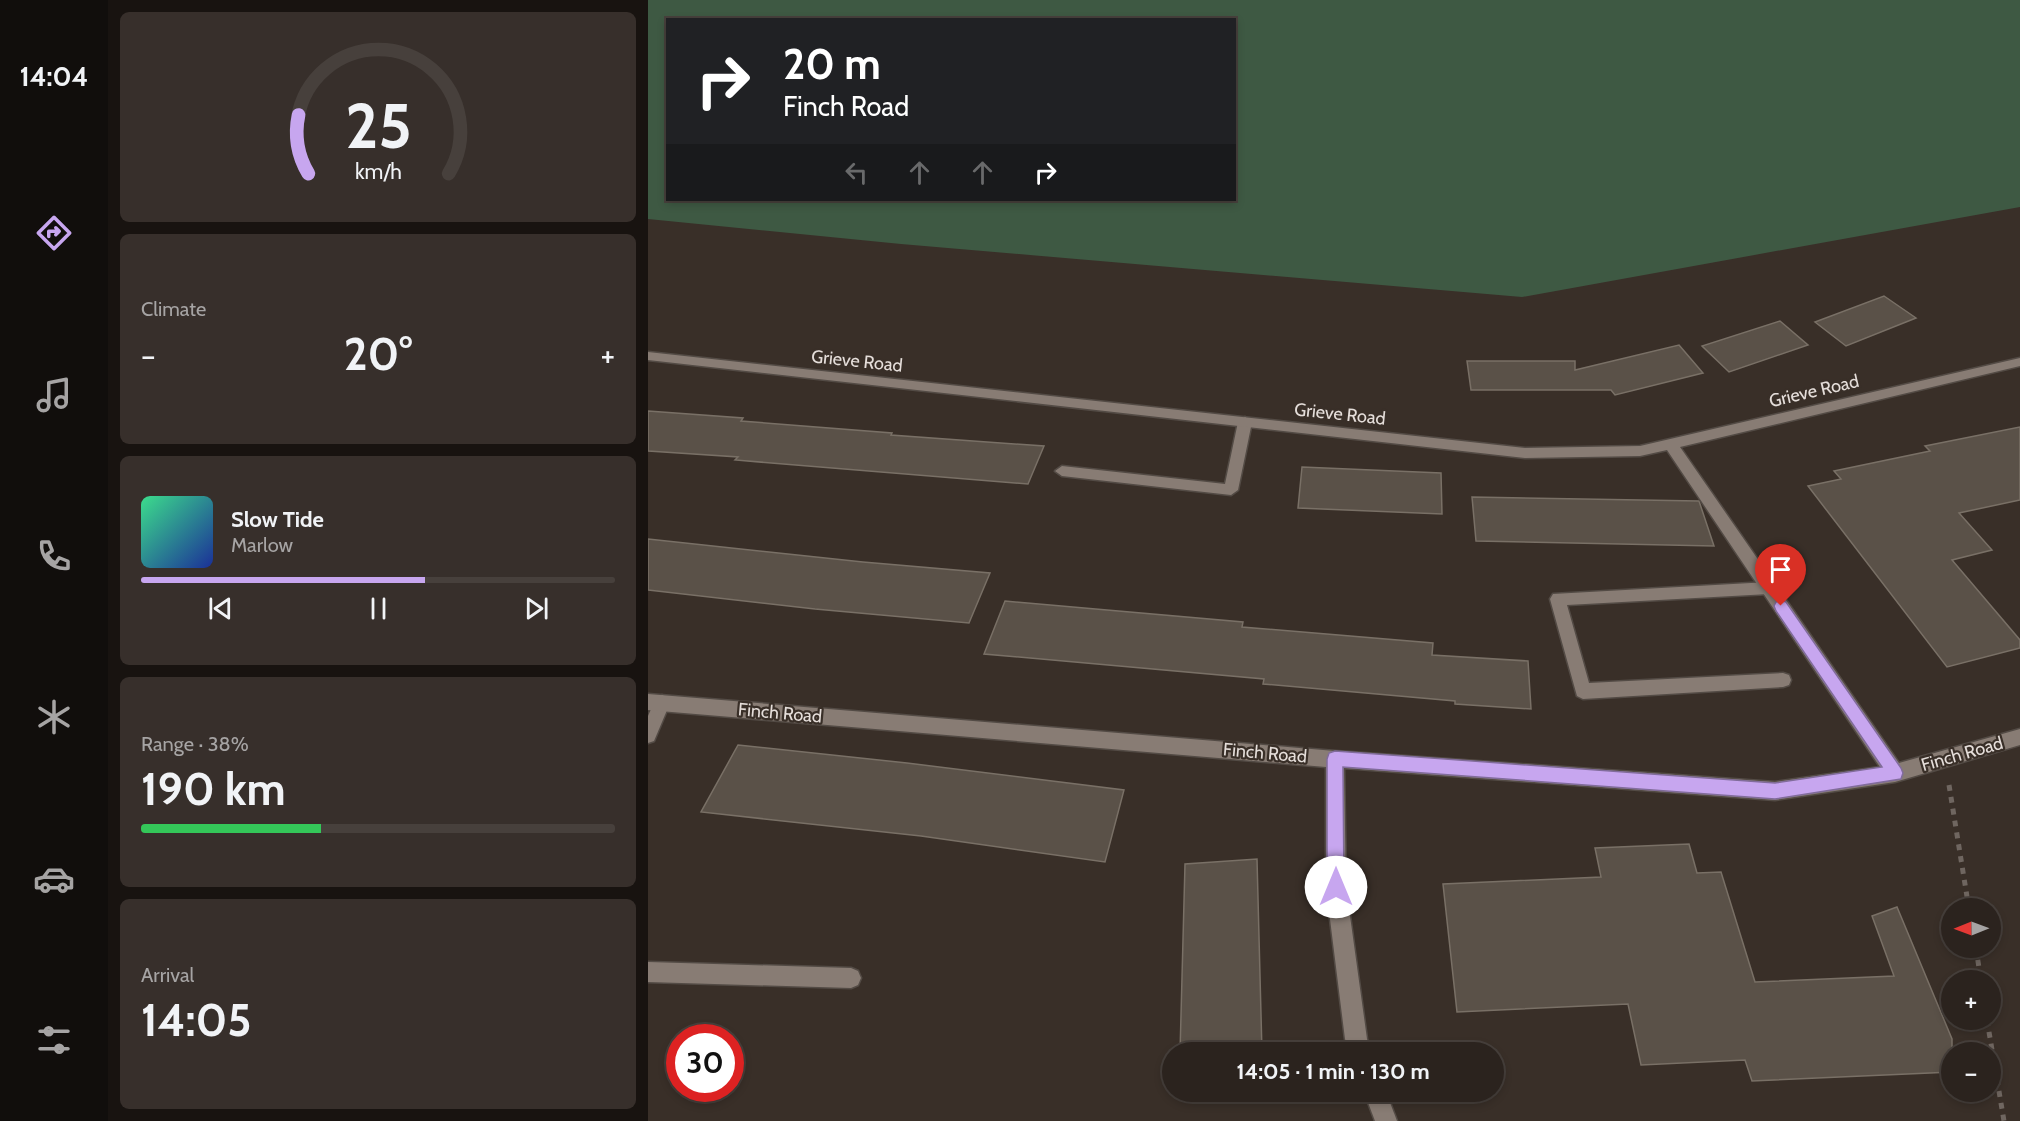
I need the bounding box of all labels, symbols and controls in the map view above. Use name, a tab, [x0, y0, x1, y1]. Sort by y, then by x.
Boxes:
text: 20 m	[783, 38, 881, 90]
icon: right	[684, 42, 762, 120]
text: 14:04	[20, 60, 88, 93]
text: 25	[345, 88, 411, 164]
text: Finch Road	[783, 90, 909, 123]
icon: left	[840, 156, 873, 189]
icon: ahead	[903, 156, 936, 189]
icon: ahead	[966, 156, 999, 189]
icon: right	[1029, 156, 1062, 189]
text: km/h	[355, 158, 401, 184]
icon: directions	[33, 212, 75, 254]
text: Climate	[141, 297, 206, 321]
text: 20°	[344, 327, 412, 381]
text: −	[141, 335, 156, 375]
text: +	[600, 335, 615, 375]
street label: Grieve Road	[810, 345, 904, 377]
street label: Grieve Road	[1767, 370, 1861, 412]
icon: music	[33, 374, 75, 416]
street label: Grieve Road	[1293, 398, 1387, 430]
text: Slow Tide	[231, 506, 324, 533]
text: Marlow	[231, 533, 293, 557]
icon: phone	[33, 535, 75, 577]
pin	[1755, 544, 1806, 606]
icon: arrive	[1764, 553, 1797, 586]
icon: previous	[204, 592, 237, 625]
icon: pause	[362, 592, 395, 625]
icon: next	[520, 592, 553, 625]
icon: climate	[33, 696, 75, 738]
street label: Finch Road	[737, 698, 823, 728]
text: Range · 38%	[141, 732, 249, 756]
street label: Finch Road	[1919, 732, 2005, 776]
street label: Finch Road	[1222, 738, 1308, 768]
text: 190 km	[141, 762, 286, 816]
position arrow	[1304, 855, 1368, 919]
icon: car	[33, 858, 75, 900]
north arrow	[1941, 898, 2001, 958]
map controls	[1941, 898, 2001, 1102]
text: Arrival	[141, 963, 194, 987]
button: +	[1941, 970, 2001, 1030]
text: 14:05	[141, 993, 251, 1047]
icon: filters	[33, 1019, 75, 1061]
speed limit sign: 30	[666, 1024, 744, 1102]
button: −	[1941, 1042, 2001, 1102]
text: 14:05 · 1 min · 130 m	[1236, 1058, 1430, 1085]

